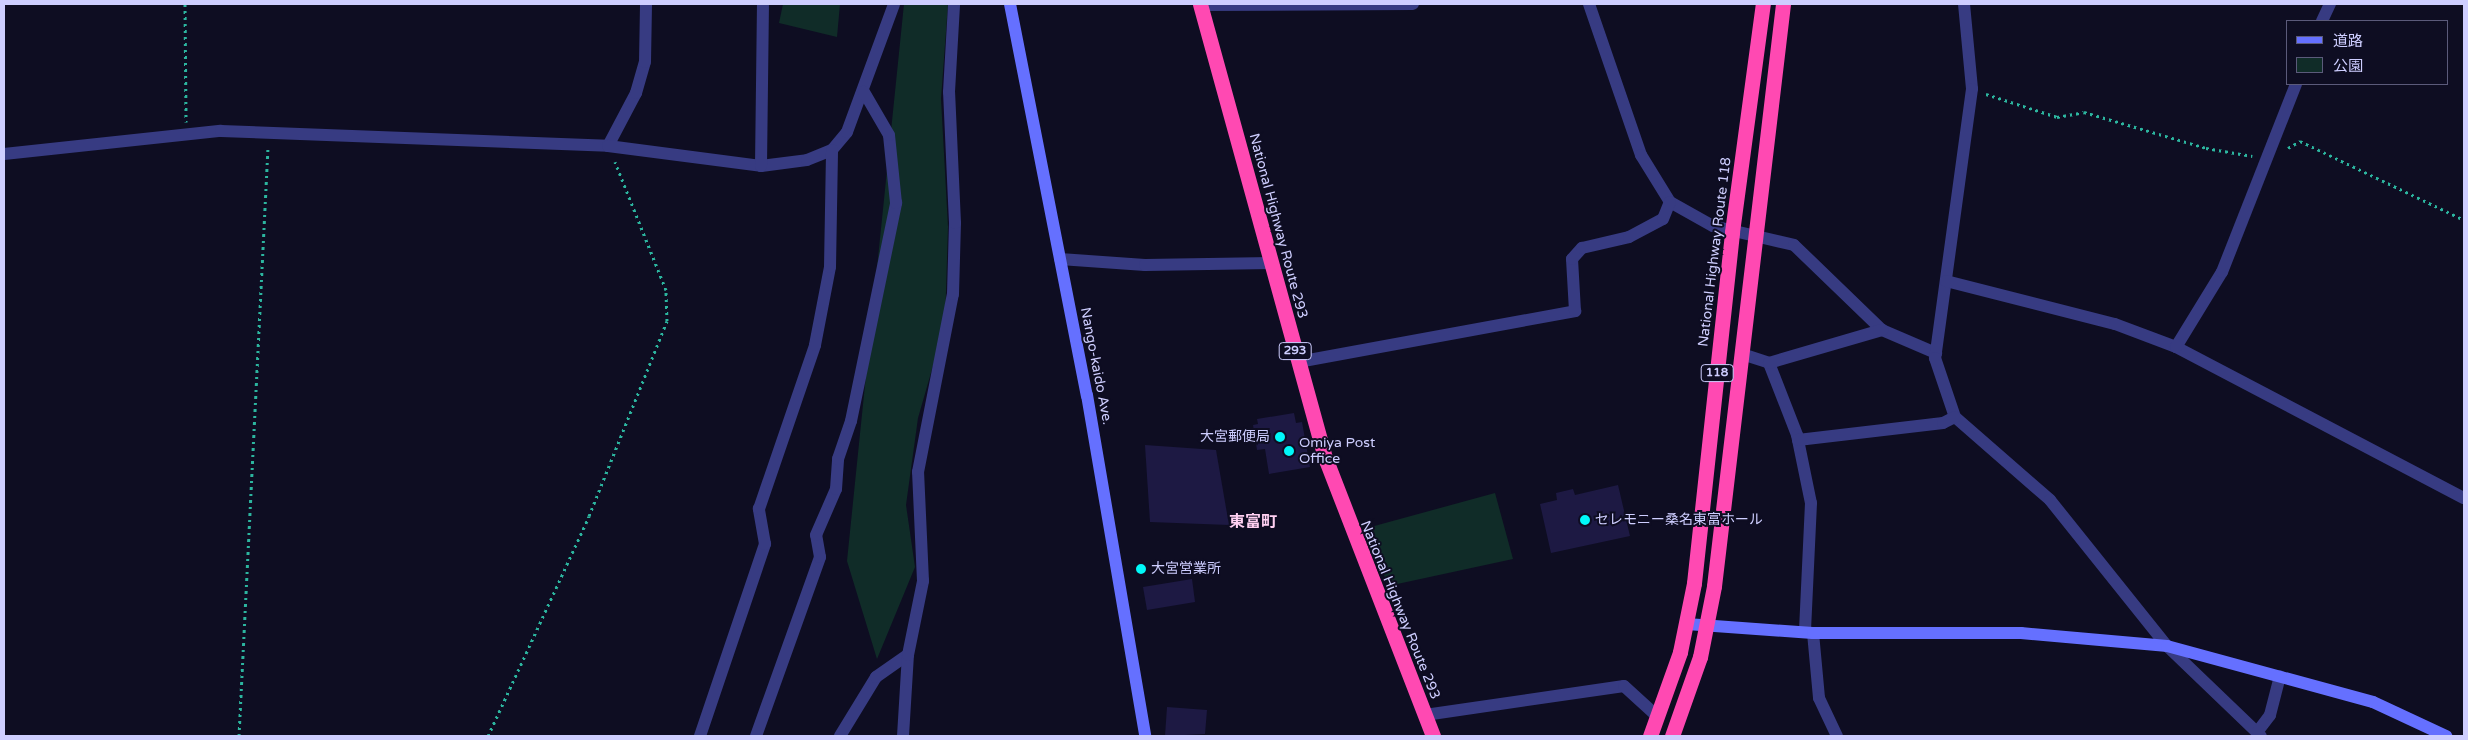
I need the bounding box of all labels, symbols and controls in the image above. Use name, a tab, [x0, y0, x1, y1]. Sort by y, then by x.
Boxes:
legend	[2286, 20, 2448, 85]
text: 道路	[2333, 32, 2363, 50]
text: 公園	[2333, 57, 2363, 75]
street label: National Highway Route 293	[1245, 132, 1311, 320]
street label: National Highway Route 118	[1695, 156, 1735, 348]
street label: Nango-kaido Ave.	[1076, 306, 1116, 426]
road number: 293	[1278, 342, 1312, 361]
road number: 118	[1700, 363, 1734, 382]
place label: 大宮郵便局	[1200, 429, 1270, 445]
marker: 大宮郵便局	[1274, 431, 1286, 443]
place label: Omiya Post Office	[1299, 435, 1375, 468]
marker: Omiya Post Office	[1283, 445, 1295, 457]
district label: 東富町	[1229, 512, 1277, 532]
place label: セレモニー桑名東富ホール	[1595, 512, 1763, 528]
marker: セレモニー桑名東富ホール	[1579, 514, 1591, 526]
street label: National Highway Route 293	[1356, 518, 1444, 702]
place label: 大宮営業所	[1151, 561, 1221, 577]
marker: 大宮営業所	[1135, 563, 1147, 575]

